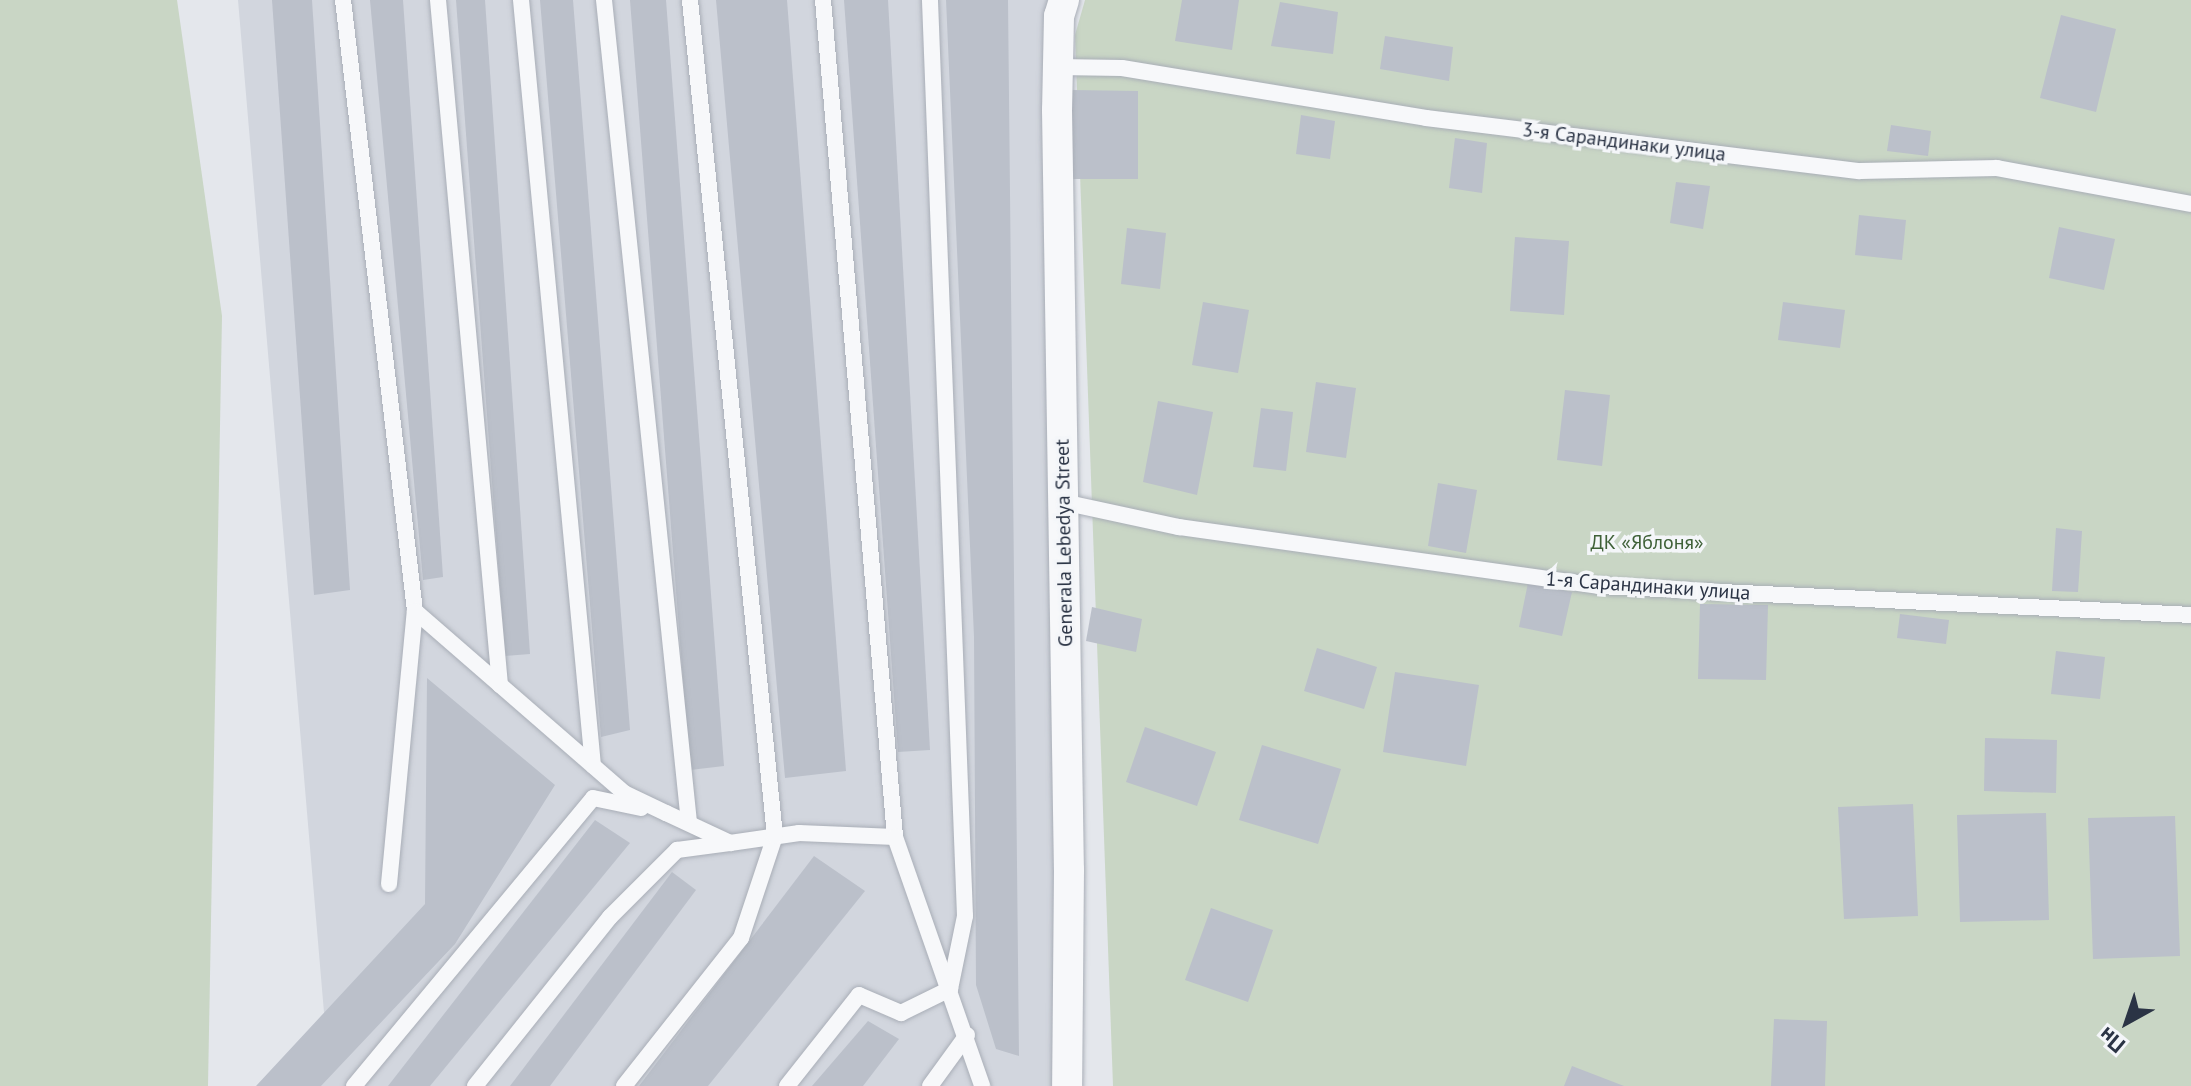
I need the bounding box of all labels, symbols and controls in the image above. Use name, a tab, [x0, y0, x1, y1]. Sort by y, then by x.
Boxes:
street label: 3-я Сарандинаки улица	[1521, 118, 1727, 166]
street label: Generala Lebedya Street	[1050, 439, 1078, 647]
park label: ДК «Яблоня»	[1590, 530, 1704, 554]
street label: 1-я Сарандинаки улица	[1545, 567, 1751, 605]
north arrow	[2087, 982, 2167, 1062]
text: Пн	[2093, 1021, 2130, 1059]

